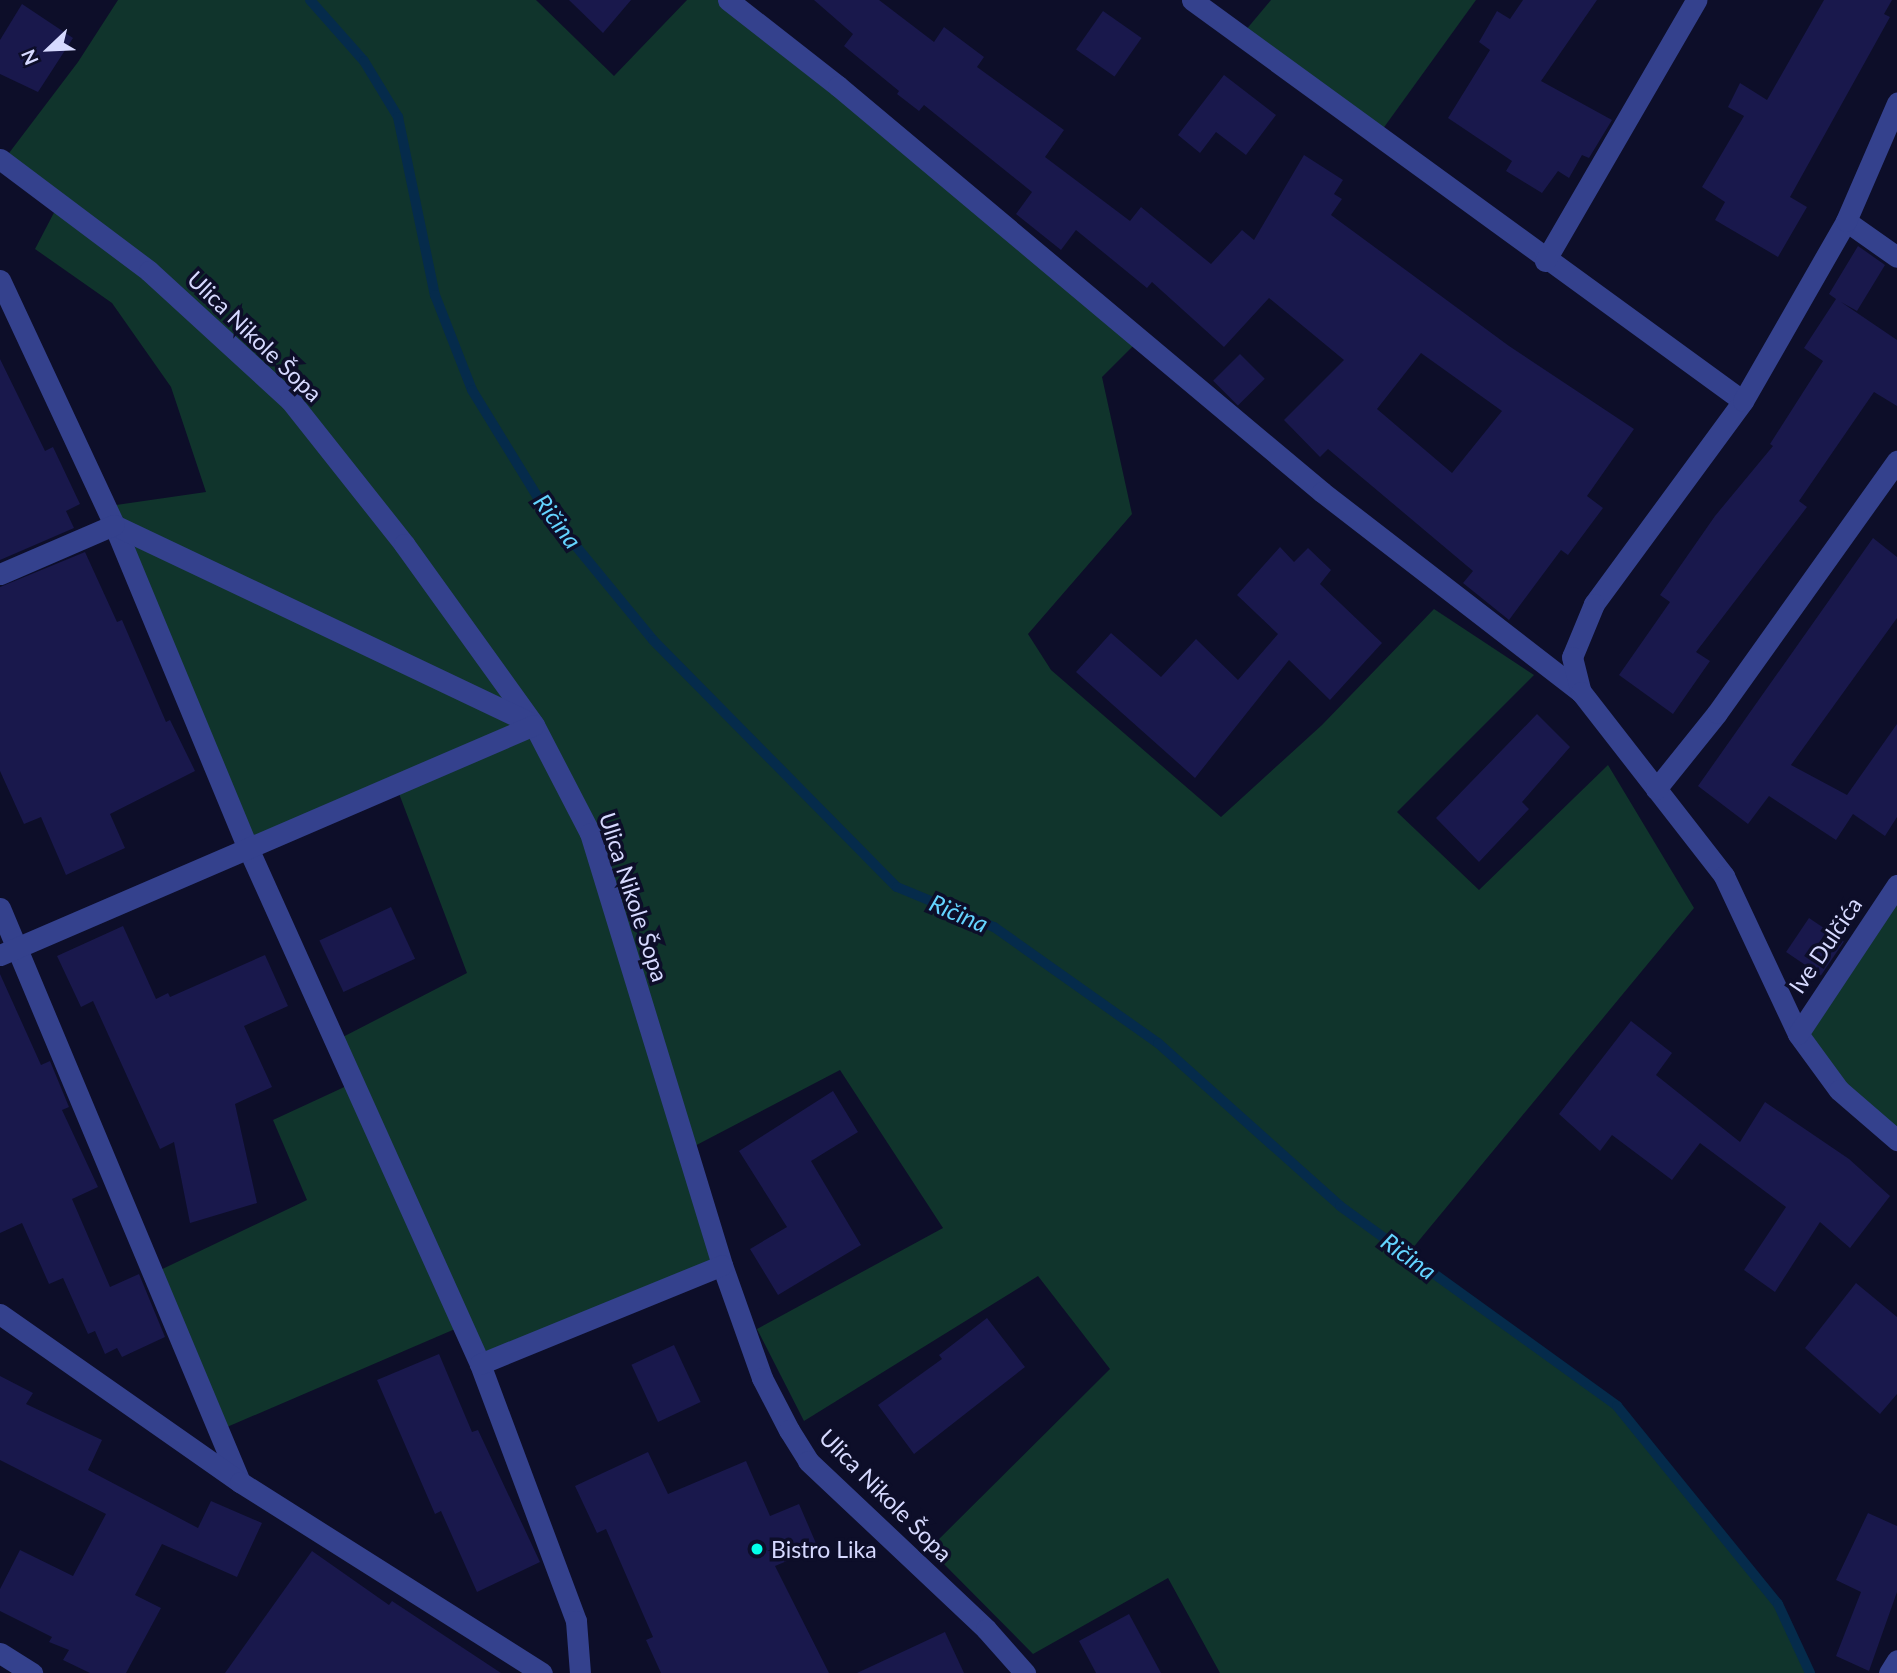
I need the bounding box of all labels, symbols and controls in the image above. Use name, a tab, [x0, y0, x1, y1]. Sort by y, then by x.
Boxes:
north arrow	[14, 14, 84, 84]
text: N	[16, 46, 43, 69]
street label: Ulica Nikole Šopa	[182, 265, 328, 407]
water label: Ričina	[528, 488, 588, 554]
street label: Ulica Nikole Šopa	[594, 809, 674, 985]
water label: Ričina	[925, 888, 993, 938]
street label: Ive Dulčića	[1783, 892, 1867, 998]
water label: Ričina	[1376, 1226, 1442, 1286]
street label: Ulica Nikole Šopa	[814, 1423, 958, 1567]
place label: Bistro Lika	[771, 1535, 877, 1563]
marker: Bistro Lika	[749, 1541, 765, 1557]

